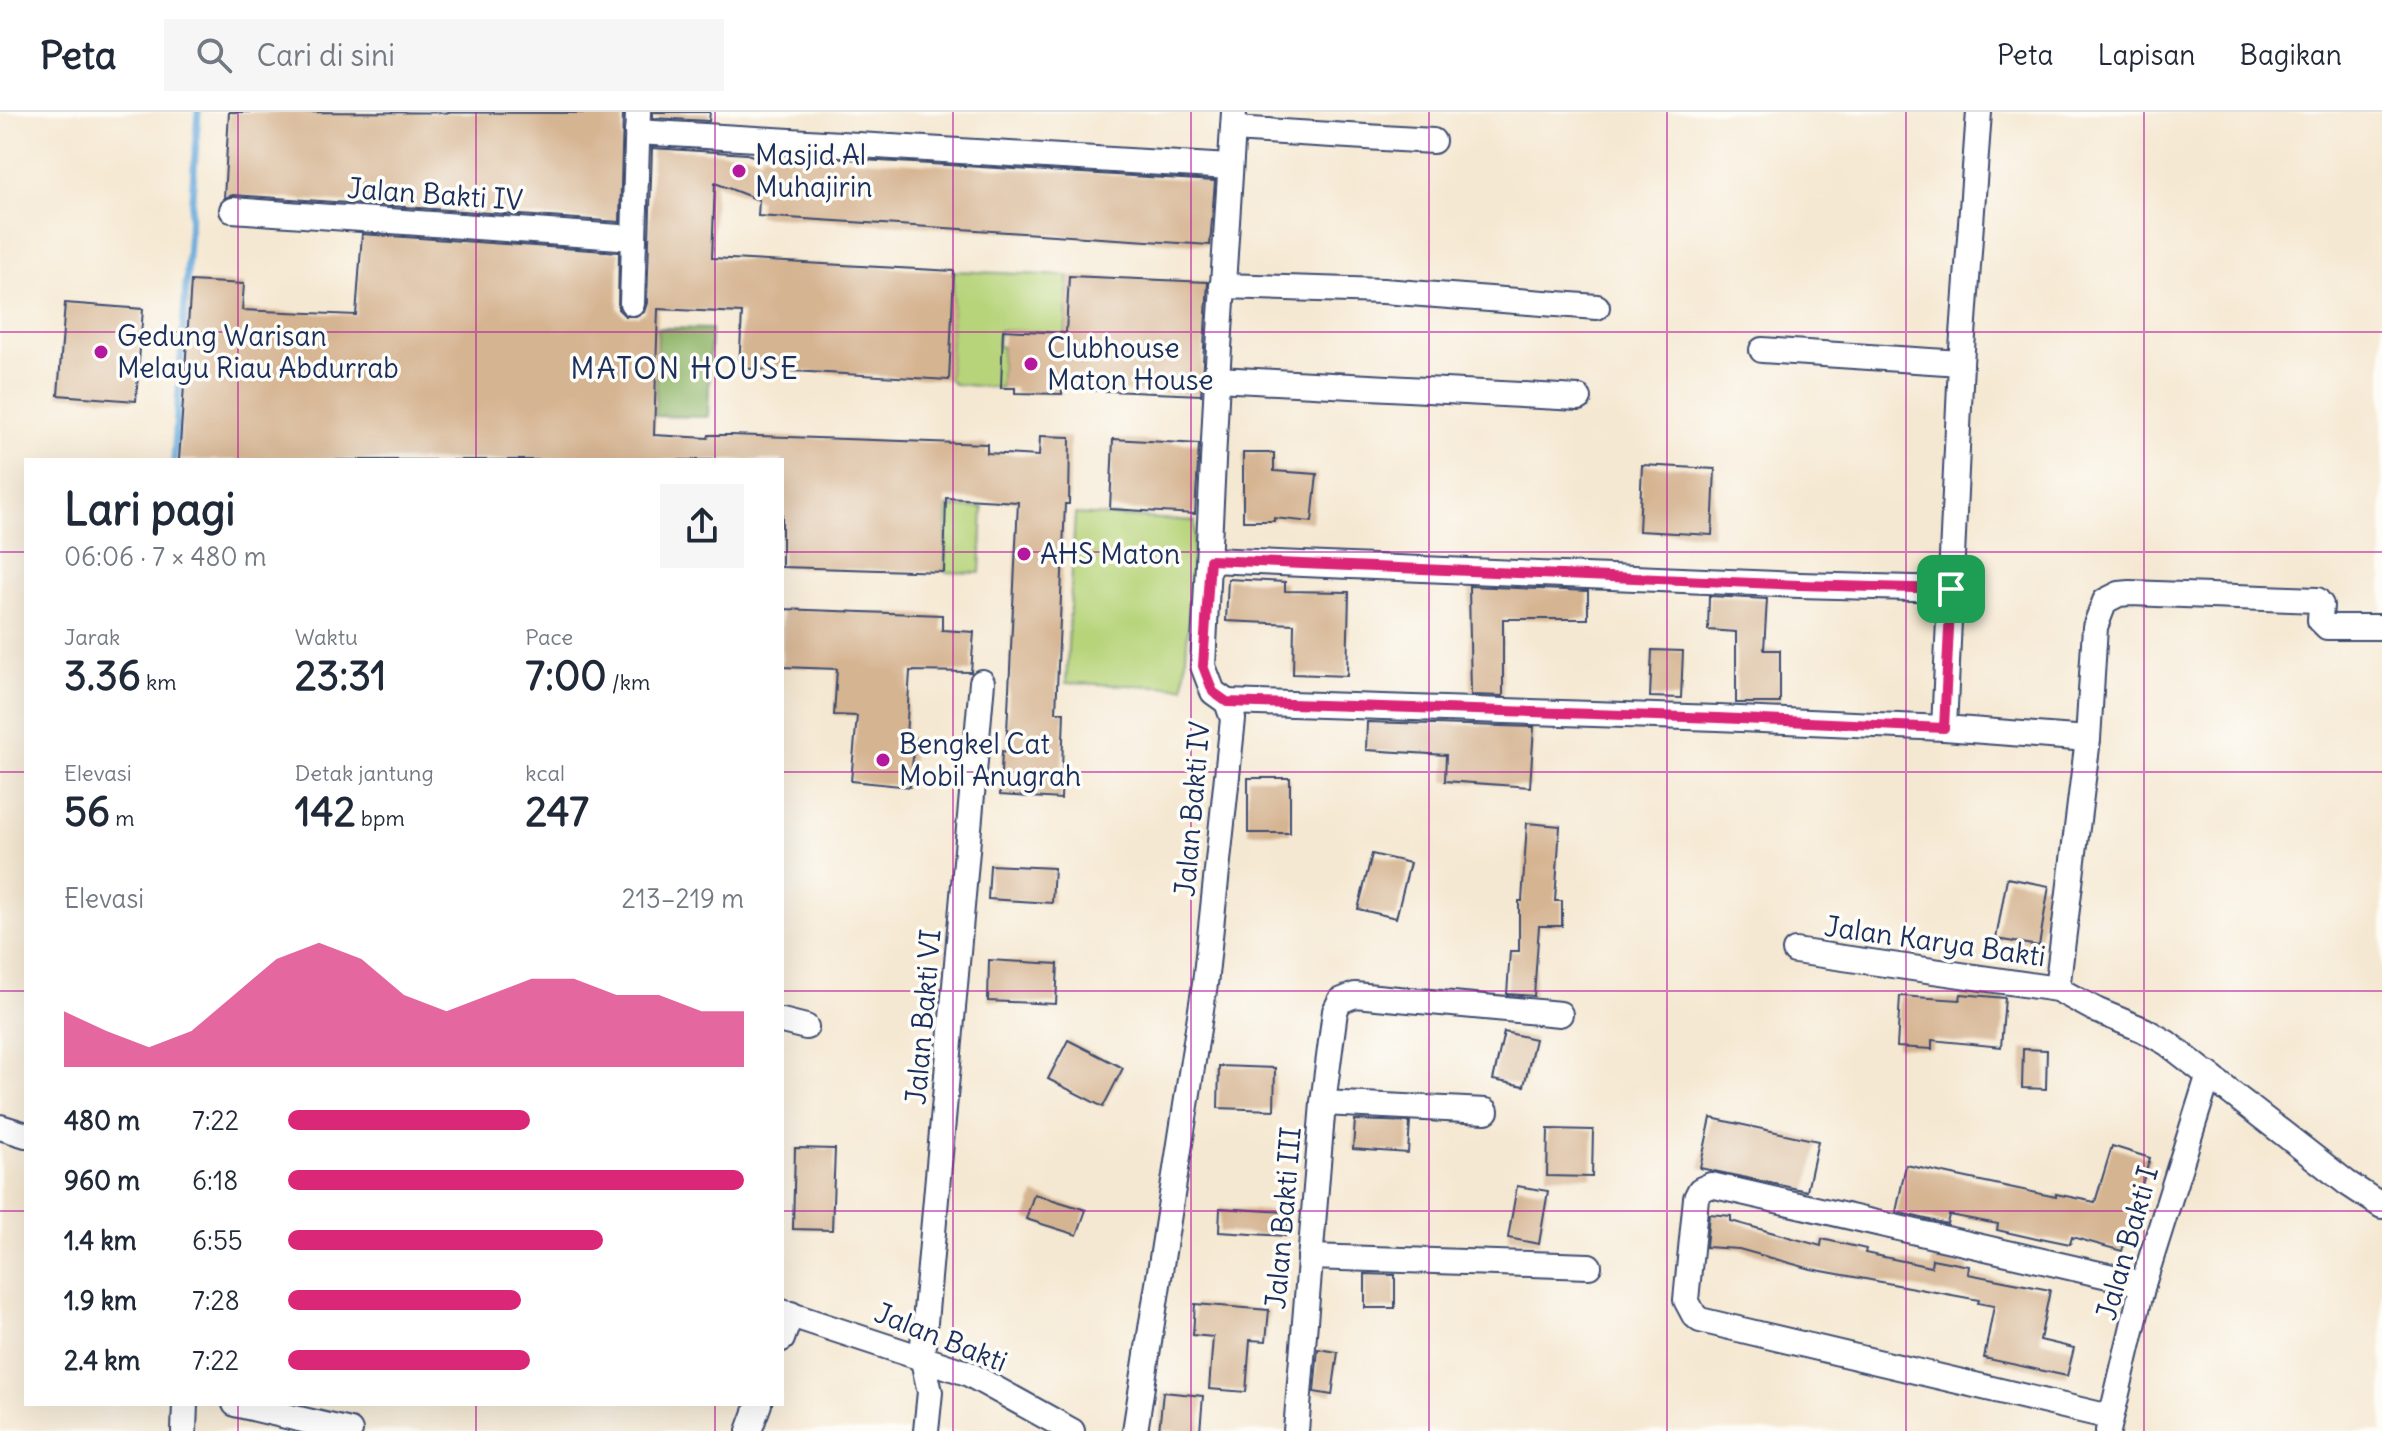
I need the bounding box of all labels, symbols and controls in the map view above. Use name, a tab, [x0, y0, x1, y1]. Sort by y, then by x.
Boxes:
search box	[164, 19, 724, 91]
text: Peta	[40, 32, 116, 79]
icon: search	[192, 33, 236, 77]
text: Cari di sini	[256, 36, 395, 74]
text: Peta	[1997, 37, 2053, 73]
text: Lapisan	[2097, 37, 2196, 73]
text: Bagikan	[2240, 37, 2342, 73]
place label: Masjid Al Muhajirin	[755, 137, 872, 205]
marker: Masjid Al Muhajirin	[730, 162, 748, 180]
street label: Jalan Bakti IV	[346, 170, 524, 218]
place label: Gedung Warisan Melayu Riau Abdurrab	[117, 318, 399, 386]
place label: Clubhouse Maton House	[1047, 330, 1214, 398]
marker: Gedung Warisan Melayu Riau Abdurrab	[92, 343, 110, 361]
district label: MATON HOUSE	[570, 349, 800, 387]
marker: Clubhouse Maton House	[1022, 355, 1040, 373]
text: Lari pagi	[64, 482, 235, 537]
button: share	[660, 484, 744, 568]
place label: AHS Maton	[1040, 536, 1180, 572]
text: 06:06 · 7 × 480 m	[64, 540, 267, 573]
marker: AHS Maton	[1015, 545, 1033, 563]
pin	[1917, 555, 1985, 623]
icon: arrive	[1929, 567, 1973, 611]
text: Jarak	[64, 623, 120, 651]
text: Waktu	[295, 623, 358, 651]
text: Pace	[525, 623, 573, 651]
text: 3.36	[64, 651, 141, 701]
text: 23:31	[295, 651, 387, 701]
text: 7:00	[525, 651, 607, 701]
text: km	[141, 668, 177, 696]
text: /km	[607, 668, 650, 696]
street label: Jalan Bakti IV	[1166, 720, 1218, 898]
place label: Bengkel Cat Mobil Anugrah	[899, 726, 1081, 794]
marker: Bengkel Cat Mobil Anugrah	[874, 751, 892, 769]
text: Elevasi	[64, 759, 132, 787]
text: Detak jantung	[295, 759, 434, 787]
text: kcal	[525, 759, 565, 787]
text: 56	[64, 787, 110, 837]
text: 142	[295, 787, 356, 837]
text: 247	[525, 787, 589, 837]
text: m	[110, 804, 135, 832]
text: bpm	[356, 804, 405, 832]
text: Elevasi	[64, 882, 144, 915]
text: 213–219 m	[621, 882, 744, 915]
street label: Jalan Karya Bakti	[1822, 908, 2048, 974]
street label: Jalan Bakti VI	[897, 928, 949, 1106]
text: 480 m	[64, 1104, 140, 1137]
text: 7:22	[192, 1104, 239, 1137]
street label: Jalan Bakti III	[1257, 1125, 1309, 1311]
street label: Jalan Bakti I	[2088, 1162, 2166, 1324]
text: 960 m	[64, 1164, 140, 1197]
text: 6:18	[192, 1164, 238, 1197]
text: 1.4 km	[64, 1224, 137, 1257]
text: 6:55	[192, 1224, 243, 1257]
text: 1.9 km	[64, 1284, 137, 1317]
text: 7:28	[192, 1284, 240, 1317]
street label: Jalan Bakti	[870, 1294, 1012, 1380]
text: 2.4 km	[64, 1344, 140, 1377]
text: 7:22	[192, 1344, 239, 1377]

